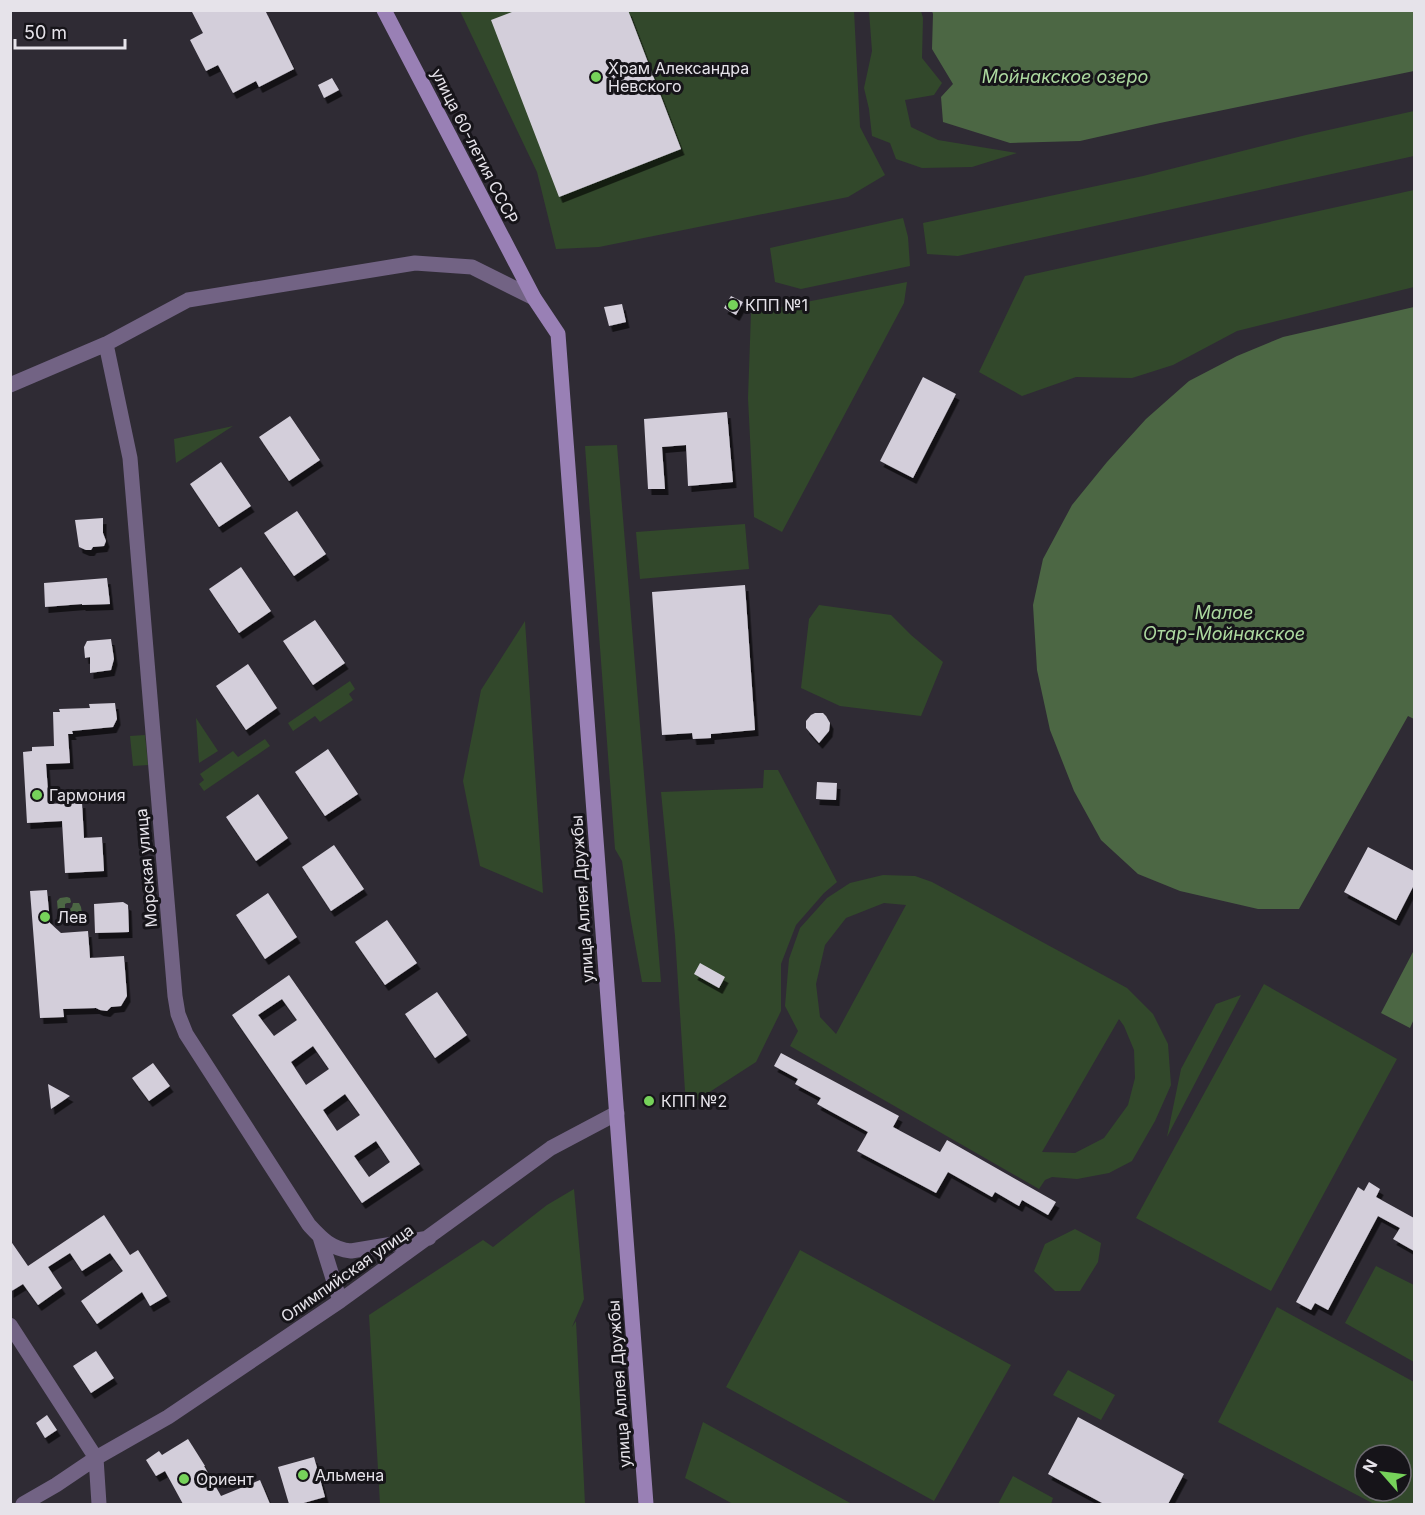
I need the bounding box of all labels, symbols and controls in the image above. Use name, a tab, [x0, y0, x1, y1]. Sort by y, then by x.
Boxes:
scale bar	[15, 12, 124, 50]
text: 50 m	[24, 22, 67, 43]
place label: Храм Александра Невского	[608, 58, 749, 96]
street label: улица 60-летия СССР	[427, 65, 523, 227]
water label: Мойнакское озеро	[982, 66, 1148, 87]
marker: Храм Александра Невского	[589, 70, 603, 84]
place label: КПП №1	[745, 295, 808, 315]
marker: КПП №1	[726, 298, 740, 312]
water label: Малое Отар-Мойнакское	[1143, 602, 1305, 644]
place label: Гармония	[49, 785, 126, 805]
marker: Гармония	[30, 788, 44, 802]
street label: Морская улица	[131, 808, 161, 928]
street label: улица Аллея Дружбы	[566, 815, 598, 983]
place label: Лев	[57, 907, 87, 927]
marker: Лев	[38, 910, 52, 924]
place label: КПП №2	[661, 1091, 727, 1111]
marker: КПП №2	[642, 1094, 656, 1108]
street label: Олимпийская улица	[277, 1220, 417, 1326]
street label: улица Аллея Дружбы	[603, 1300, 635, 1468]
north arrow	[1353, 1443, 1413, 1503]
text: N	[1358, 1456, 1381, 1476]
place label: Альмена	[315, 1465, 384, 1485]
marker: Альмена	[296, 1468, 310, 1482]
place label: Ориент	[196, 1469, 254, 1489]
marker: Ориент	[177, 1472, 191, 1486]

